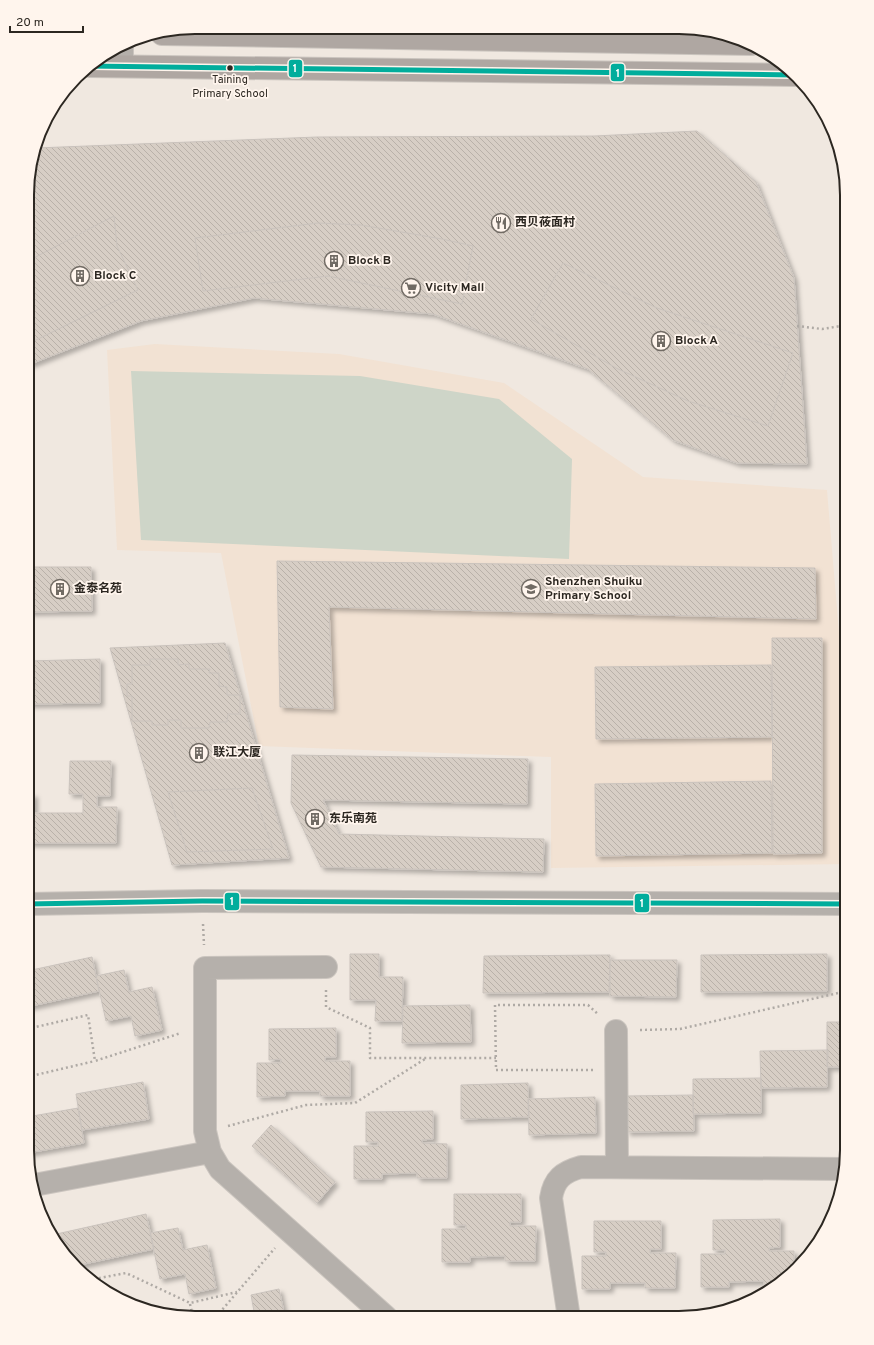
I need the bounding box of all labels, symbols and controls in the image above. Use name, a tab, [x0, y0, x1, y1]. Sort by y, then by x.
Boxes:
scale bar	[10, 8, 83, 34]
text: 20 m	[16, 15, 44, 31]
line badge: 1	[288, 59, 303, 78]
text: 1	[293, 62, 297, 76]
marker: Taining Primary School	[225, 63, 235, 73]
line badge: 1	[610, 63, 625, 82]
text: 1	[616, 67, 620, 81]
place label: Taining Primary School	[192, 73, 268, 101]
restaurant icon: 西贝莜面村	[490, 212, 512, 234]
place label: 西贝莜面村	[515, 215, 575, 231]
building icon: Block B	[323, 250, 345, 272]
place label: Block B	[348, 253, 391, 269]
building icon: Block C	[69, 265, 91, 287]
place label: Block C	[94, 268, 137, 284]
supermarket icon: Vicity Mall	[400, 277, 422, 299]
place label: Vicity Mall	[425, 280, 484, 296]
building icon: Block A	[650, 330, 672, 352]
place label: Block A	[675, 333, 718, 349]
place label: Shenzhen Shuiku Primary School	[545, 574, 642, 604]
building icon: 金泰名苑	[49, 578, 71, 600]
school or university icon: Shenzhen Shuiku Primary School	[520, 578, 542, 600]
place label: 金泰名苑	[74, 581, 122, 597]
building icon: 联江大厦	[188, 742, 210, 764]
place label: 联江大厦	[213, 745, 261, 761]
building icon: 东乐南苑	[304, 808, 326, 830]
place label: 东乐南苑	[329, 811, 377, 827]
line badge: 1	[224, 892, 240, 911]
line badge: 1	[634, 893, 650, 913]
text: 1	[230, 895, 234, 909]
text: 1	[640, 897, 644, 911]

